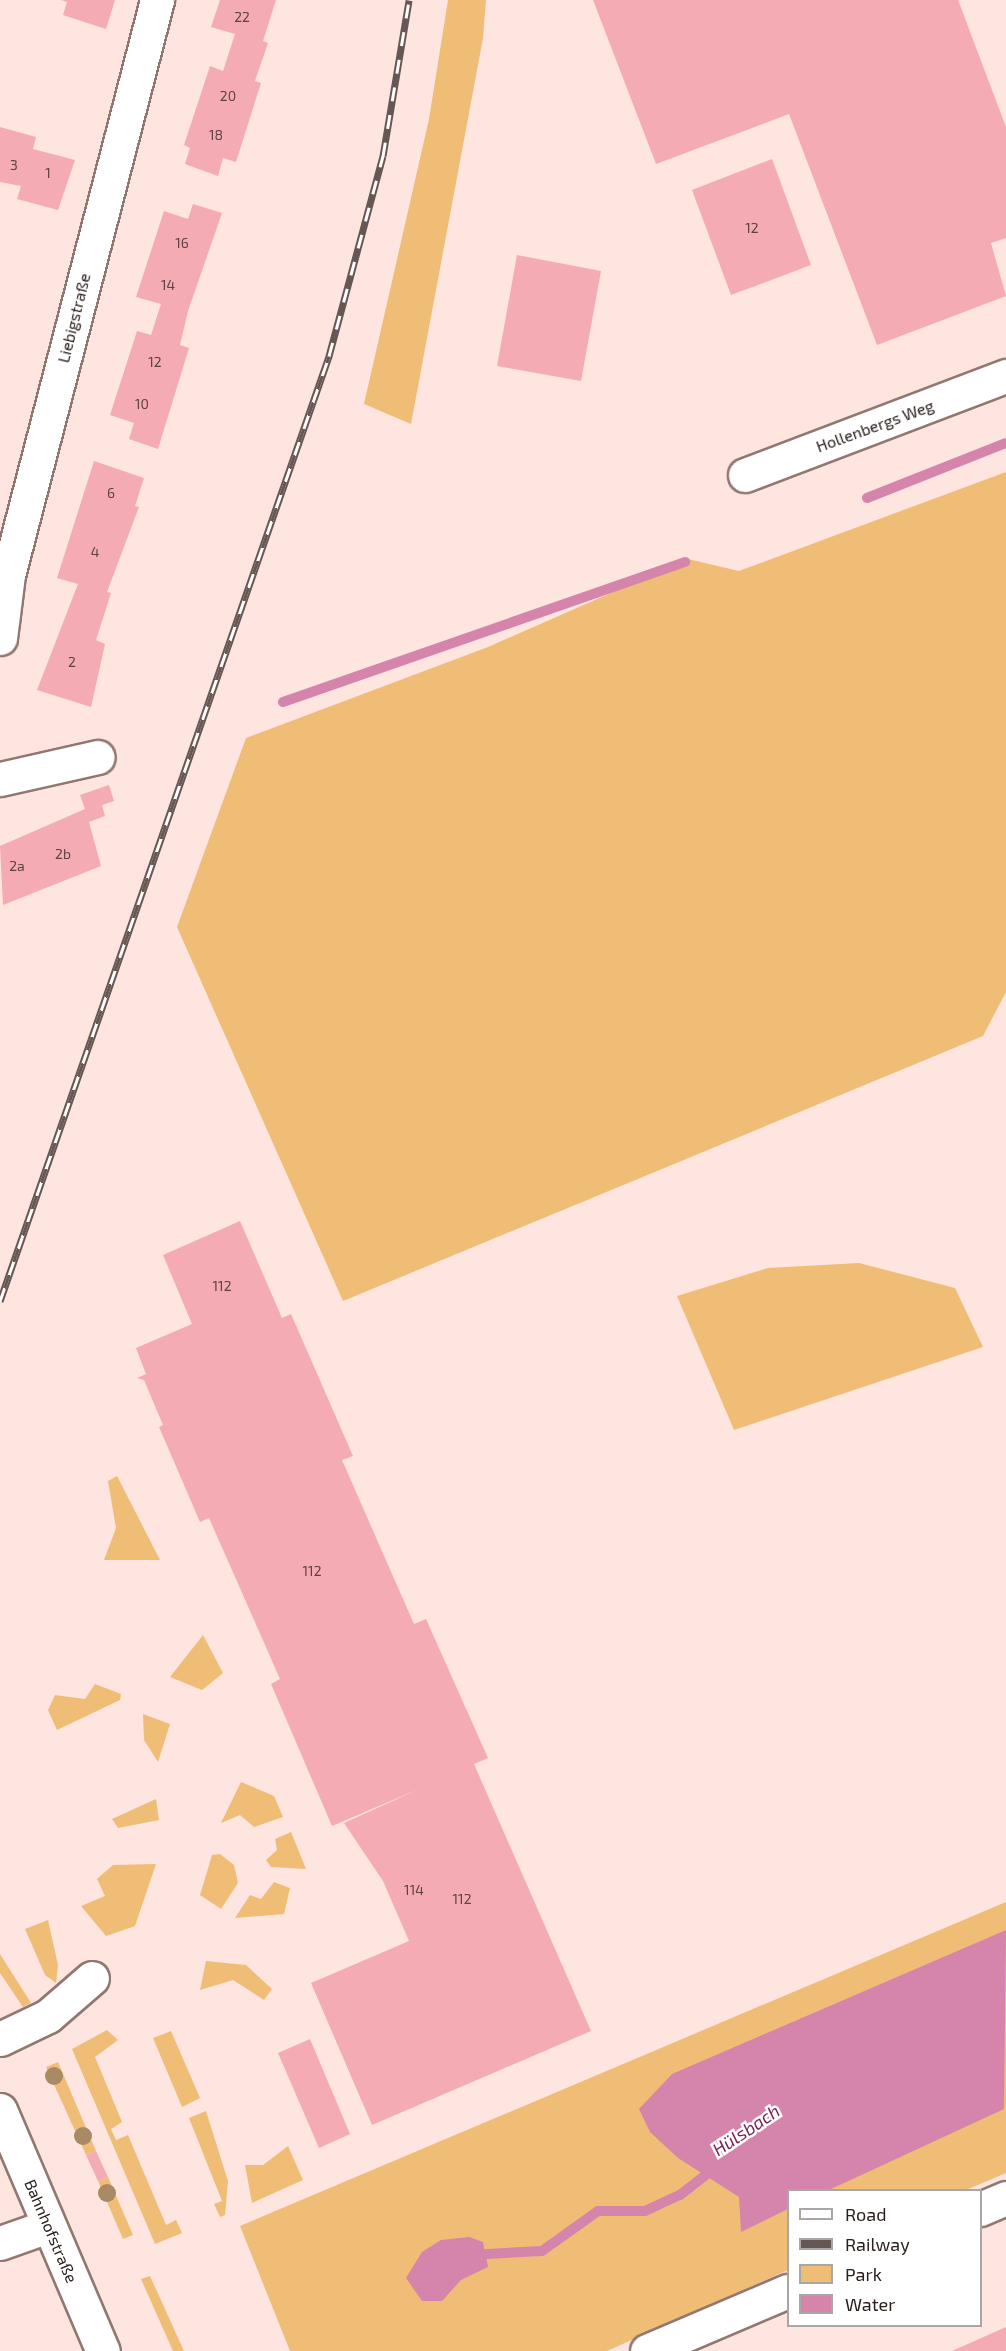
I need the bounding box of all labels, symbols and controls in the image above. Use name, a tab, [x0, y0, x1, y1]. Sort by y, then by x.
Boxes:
house number: 22	[234, 9, 250, 25]
house number: 20	[220, 88, 236, 104]
house number: 18	[209, 127, 223, 143]
house number: 3	[10, 157, 18, 173]
house number: 1	[45, 165, 51, 181]
house number: 12	[745, 220, 759, 236]
house number: 16	[175, 235, 189, 251]
street label: Liebigstraße	[54, 271, 94, 365]
house number: 14	[161, 277, 175, 293]
house number: 12	[148, 354, 162, 370]
house number: 10	[135, 396, 149, 412]
street label: Hollenbergs Weg	[813, 396, 937, 456]
house number: 6	[107, 485, 115, 501]
house number: 4	[91, 544, 99, 560]
house number: 2	[68, 654, 76, 670]
house number: 2b	[55, 846, 71, 862]
house number: 2a	[9, 858, 25, 874]
house number: 112	[212, 1278, 232, 1294]
house number: 112	[302, 1563, 322, 1579]
house number: 114	[404, 1882, 424, 1898]
house number: 112	[452, 1891, 472, 1907]
water label: Hülsbach	[708, 2100, 784, 2160]
street label: Bahnhofstraße	[21, 2176, 81, 2286]
legend	[787, 2189, 982, 2327]
text: Road	[845, 2203, 886, 2225]
text: Railway	[845, 2233, 910, 2255]
text: Park	[845, 2263, 882, 2285]
text: Water	[845, 2293, 895, 2315]

